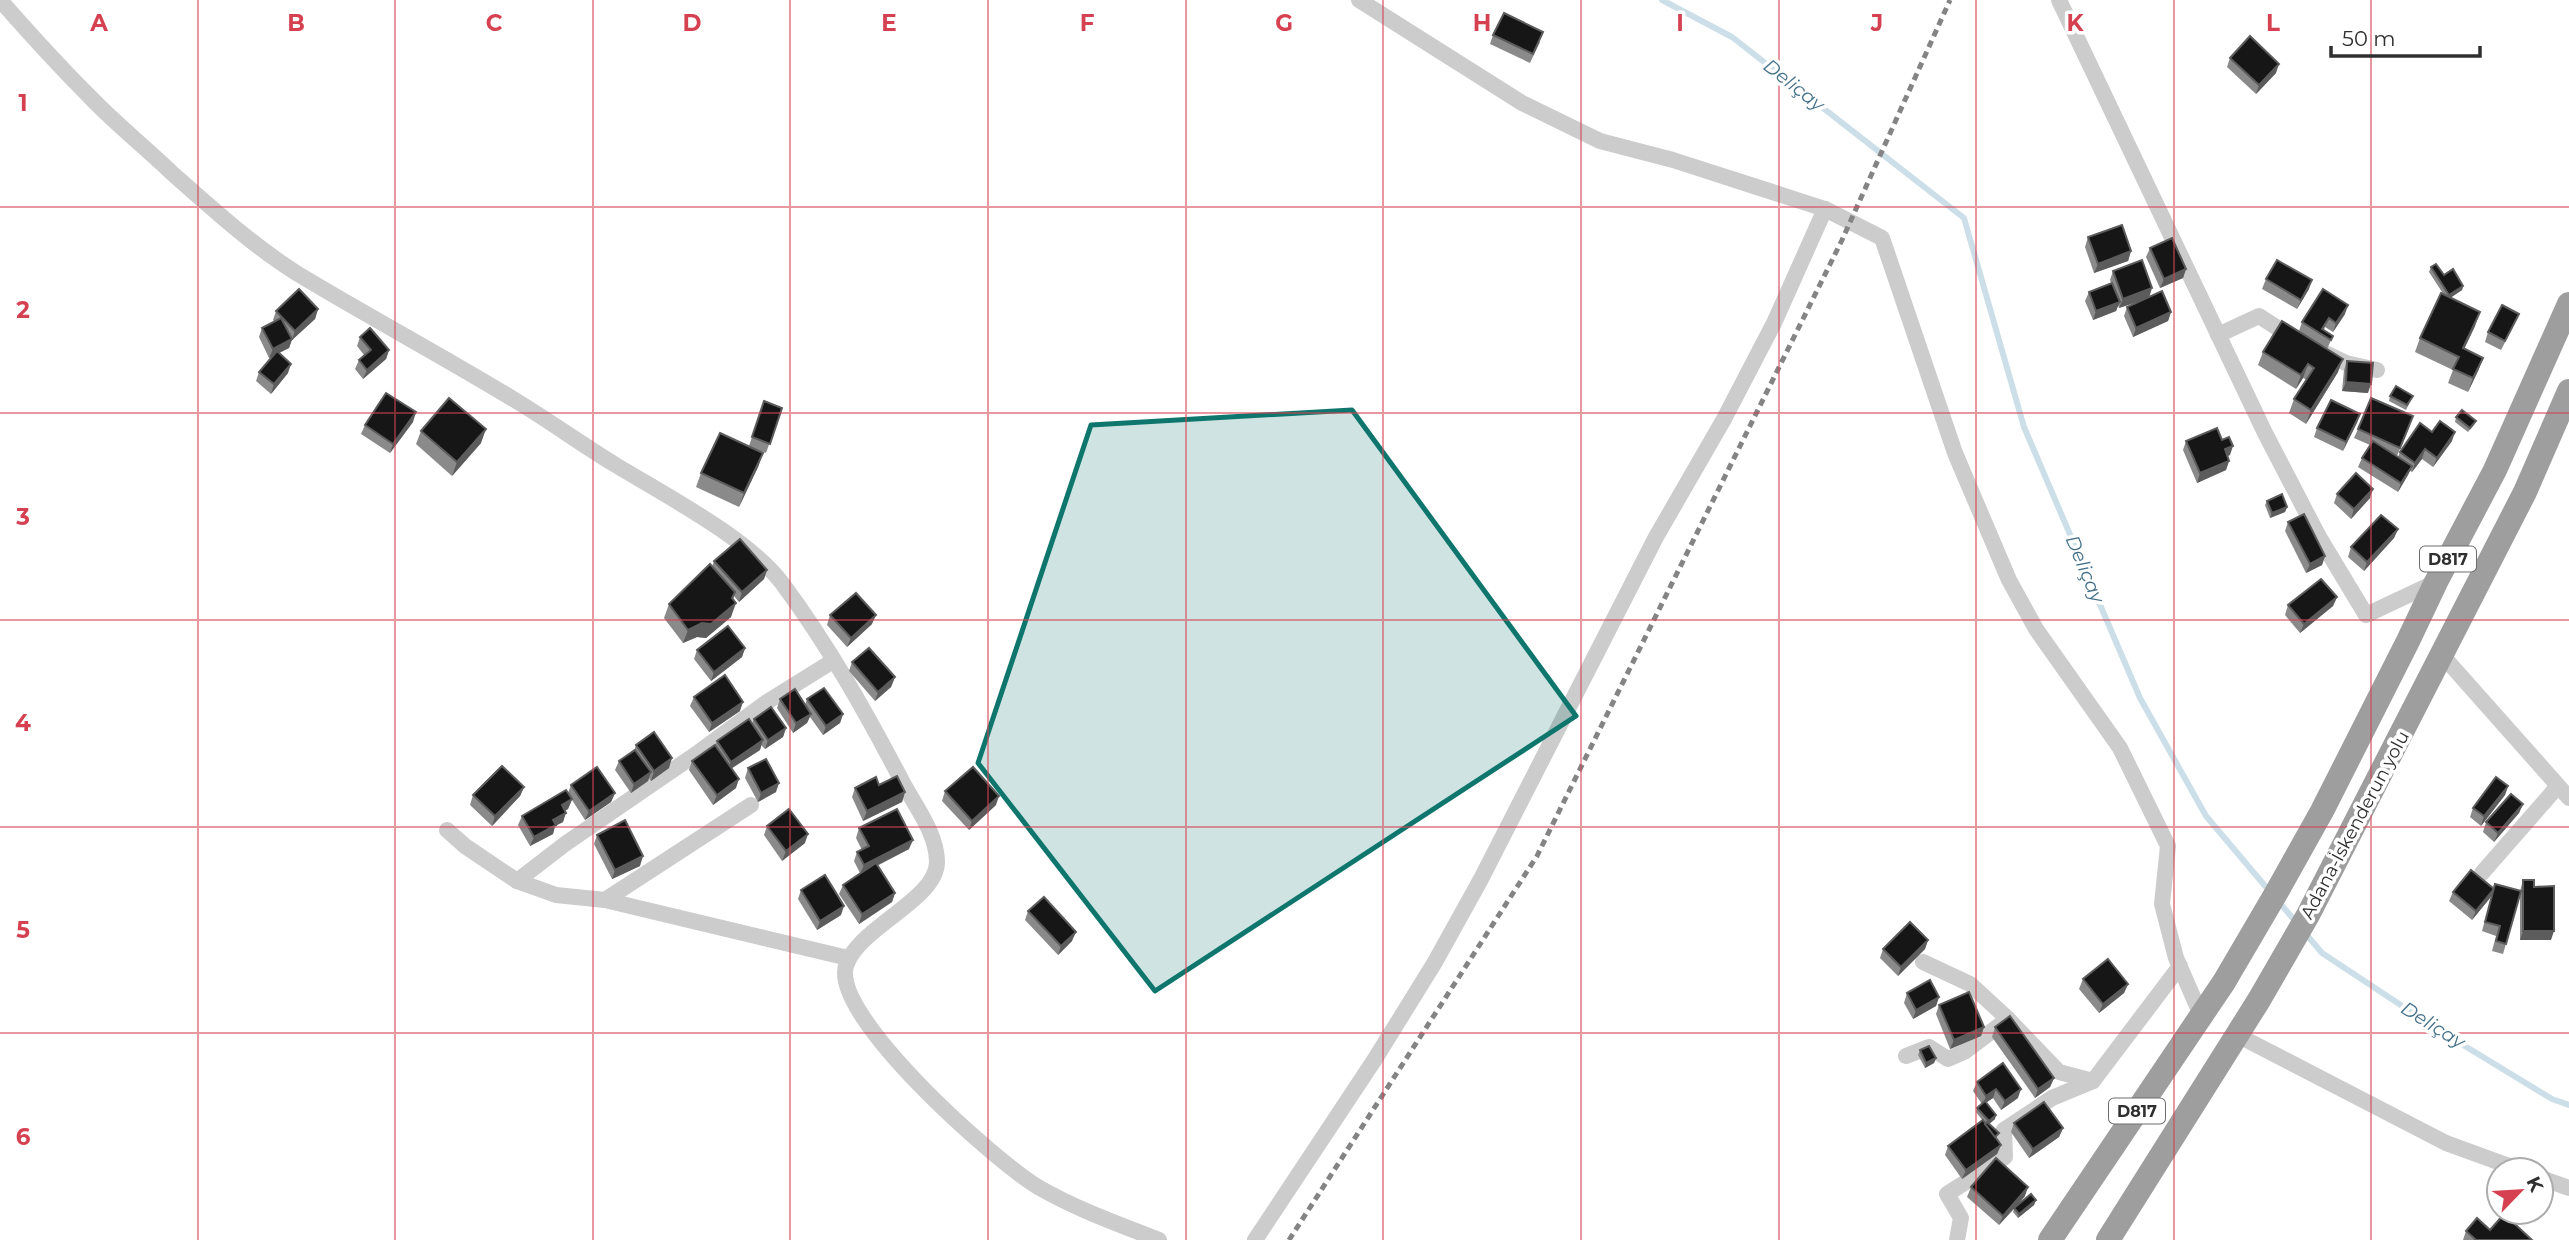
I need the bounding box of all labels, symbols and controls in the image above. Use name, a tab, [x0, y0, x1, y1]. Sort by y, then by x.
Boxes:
text: A	[89, 9, 108, 37]
text: B	[287, 9, 305, 37]
text: C	[486, 9, 503, 37]
text: D	[683, 9, 702, 37]
text: E	[881, 9, 897, 37]
text: F	[1080, 9, 1095, 37]
text: G	[1275, 9, 1293, 37]
text: H	[1473, 9, 1491, 37]
text: I	[1676, 9, 1684, 37]
text: J	[1870, 9, 1883, 37]
text: K	[2066, 9, 2084, 37]
text: L	[2266, 9, 2280, 37]
scale bar	[2331, 14, 2480, 58]
text: 50 m	[2342, 26, 2396, 51]
water label: Deliçay	[1759, 54, 1830, 117]
text: 1	[18, 89, 28, 117]
text: 2	[16, 296, 30, 324]
text: 3	[15, 503, 30, 531]
water label: Deliçay	[2061, 532, 2110, 608]
road number: D817	[2420, 546, 2476, 572]
text: 4	[15, 709, 31, 737]
street label: Adana-İskenderun yolu	[2296, 727, 2414, 923]
text: 5	[16, 916, 30, 944]
water label: Deliçay	[2397, 996, 2471, 1054]
road number: D817	[2109, 1098, 2165, 1124]
text: 6	[16, 1123, 31, 1151]
north arrow	[2485, 1156, 2555, 1226]
text: K	[2522, 1173, 2549, 1196]

